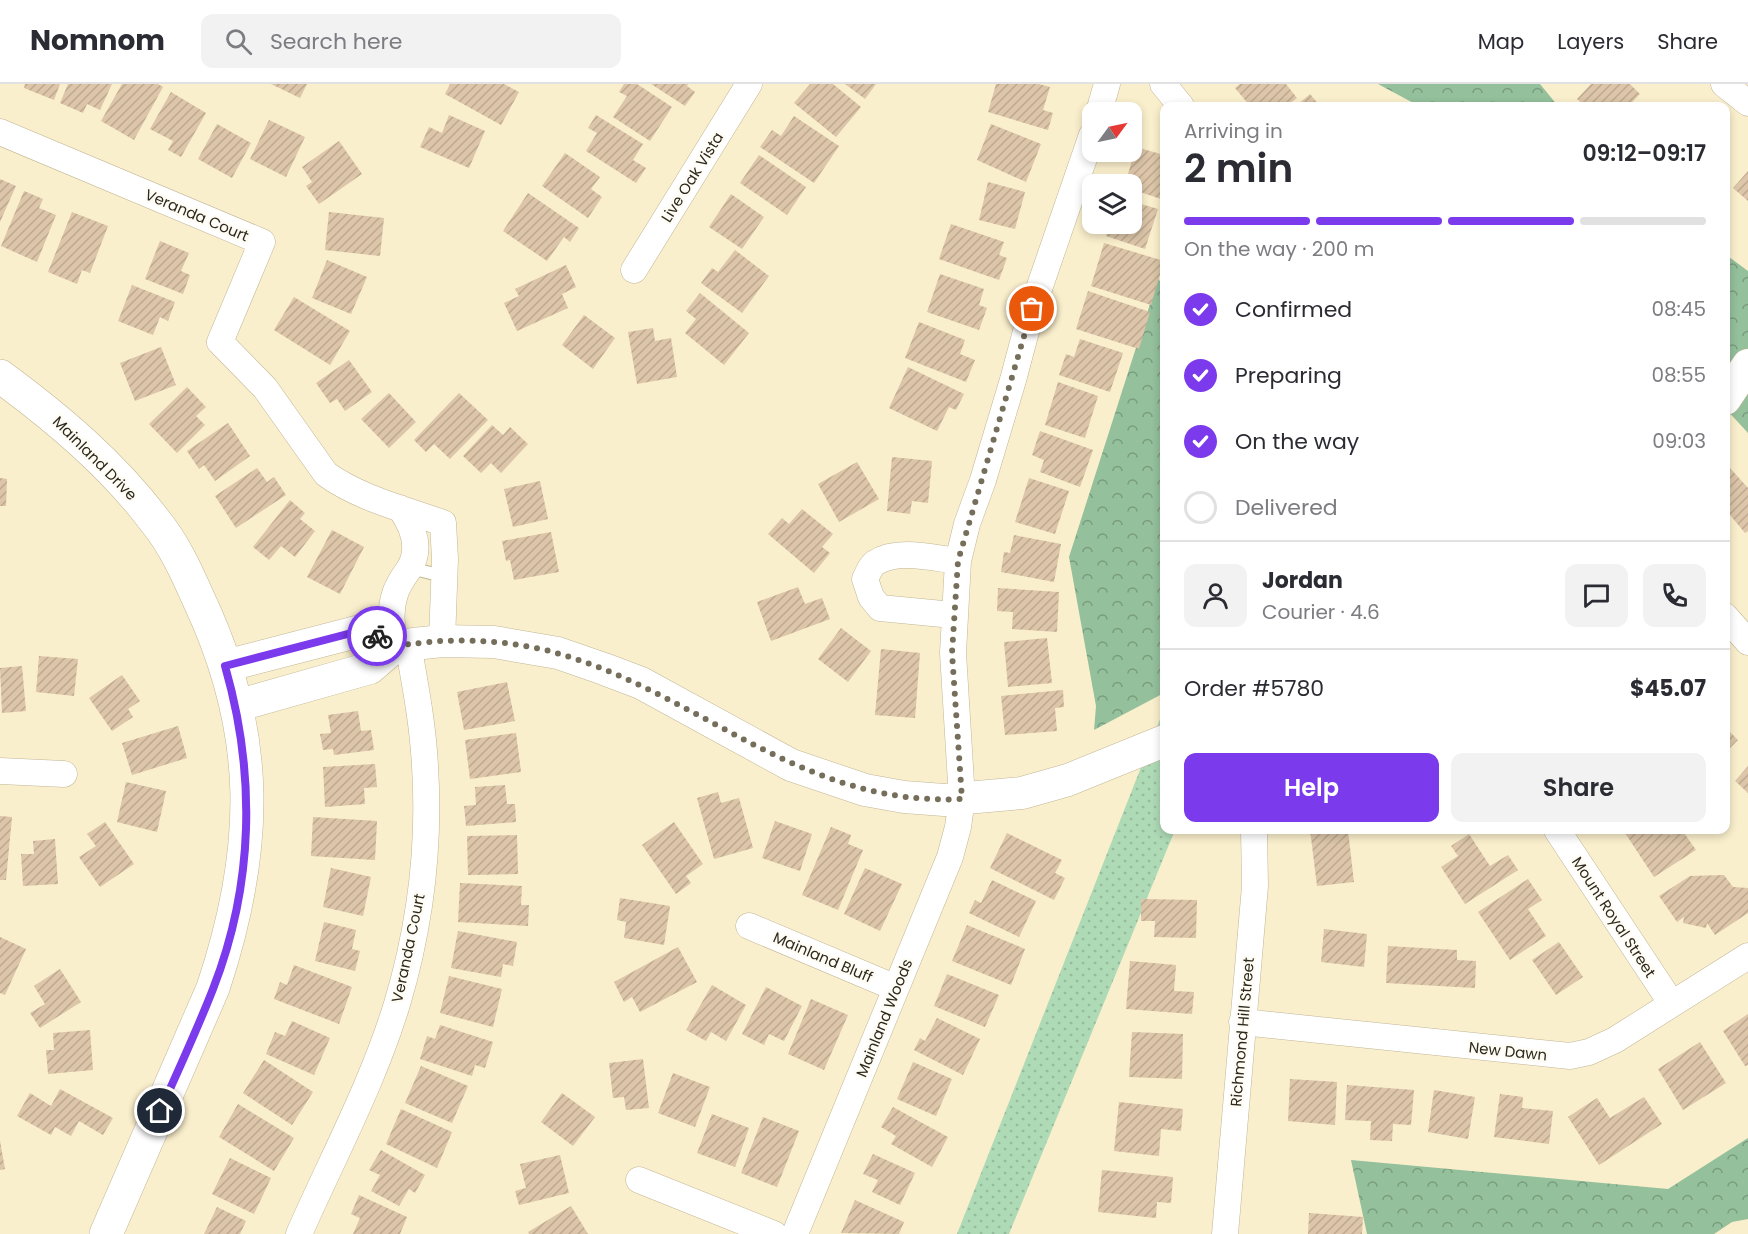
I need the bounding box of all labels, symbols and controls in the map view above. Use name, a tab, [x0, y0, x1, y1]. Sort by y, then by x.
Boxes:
search box	[201, 14, 621, 68]
text: Nomnom	[30, 21, 165, 60]
icon: search	[222, 25, 255, 58]
text: Search here	[270, 26, 402, 57]
text: Map	[1478, 27, 1524, 56]
text: Layers	[1557, 27, 1624, 56]
text: Share	[1657, 27, 1718, 56]
north arrow	[1082, 102, 1142, 162]
map controls	[1082, 102, 1142, 234]
text: Arriving in	[1184, 117, 1283, 145]
street label: Live Oak Vista	[656, 128, 728, 226]
text: 09:12–09:17	[1582, 138, 1706, 169]
text: 2 min	[1184, 141, 1293, 196]
button: layers	[1082, 174, 1142, 234]
street label: Veranda Court	[142, 184, 252, 246]
text: On the way · 200 m	[1184, 235, 1374, 263]
pin	[1006, 283, 1057, 334]
icon: bag	[1015, 292, 1048, 325]
icon: check	[1184, 293, 1217, 326]
text: Confirmed	[1235, 294, 1352, 325]
text: 08:45	[1651, 295, 1706, 323]
icon: check	[1184, 359, 1217, 392]
text: Preparing	[1235, 360, 1342, 391]
text: 08:55	[1651, 361, 1706, 389]
street label: Mainland Drive	[48, 411, 142, 505]
icon: check	[1184, 425, 1217, 458]
text: On the way	[1235, 426, 1359, 457]
text: 09:03	[1652, 427, 1706, 455]
text: Delivered	[1235, 492, 1338, 523]
button: person	[1184, 564, 1247, 627]
button: chat	[1565, 564, 1628, 627]
button: phone	[1643, 564, 1706, 627]
text: Jordan	[1262, 565, 1343, 596]
text: Courier · 4.6	[1262, 598, 1380, 626]
courier	[347, 606, 407, 666]
icon: bike	[361, 620, 394, 653]
text: Order #5780	[1184, 673, 1324, 704]
text: $45.07	[1630, 673, 1706, 704]
button: Help	[1184, 753, 1439, 822]
button: Share	[1451, 753, 1706, 822]
street label: Mount Royal Street	[1567, 853, 1661, 981]
street label: Veranda Court	[386, 892, 430, 1004]
street label: Mainland Bluff	[770, 927, 876, 987]
street label: Mainland Woods	[851, 956, 917, 1080]
street label: Richmond Hill Street	[1225, 957, 1259, 1107]
street label: New Dawn	[1468, 1036, 1548, 1066]
pin	[134, 1085, 185, 1136]
icon: home	[143, 1094, 176, 1127]

